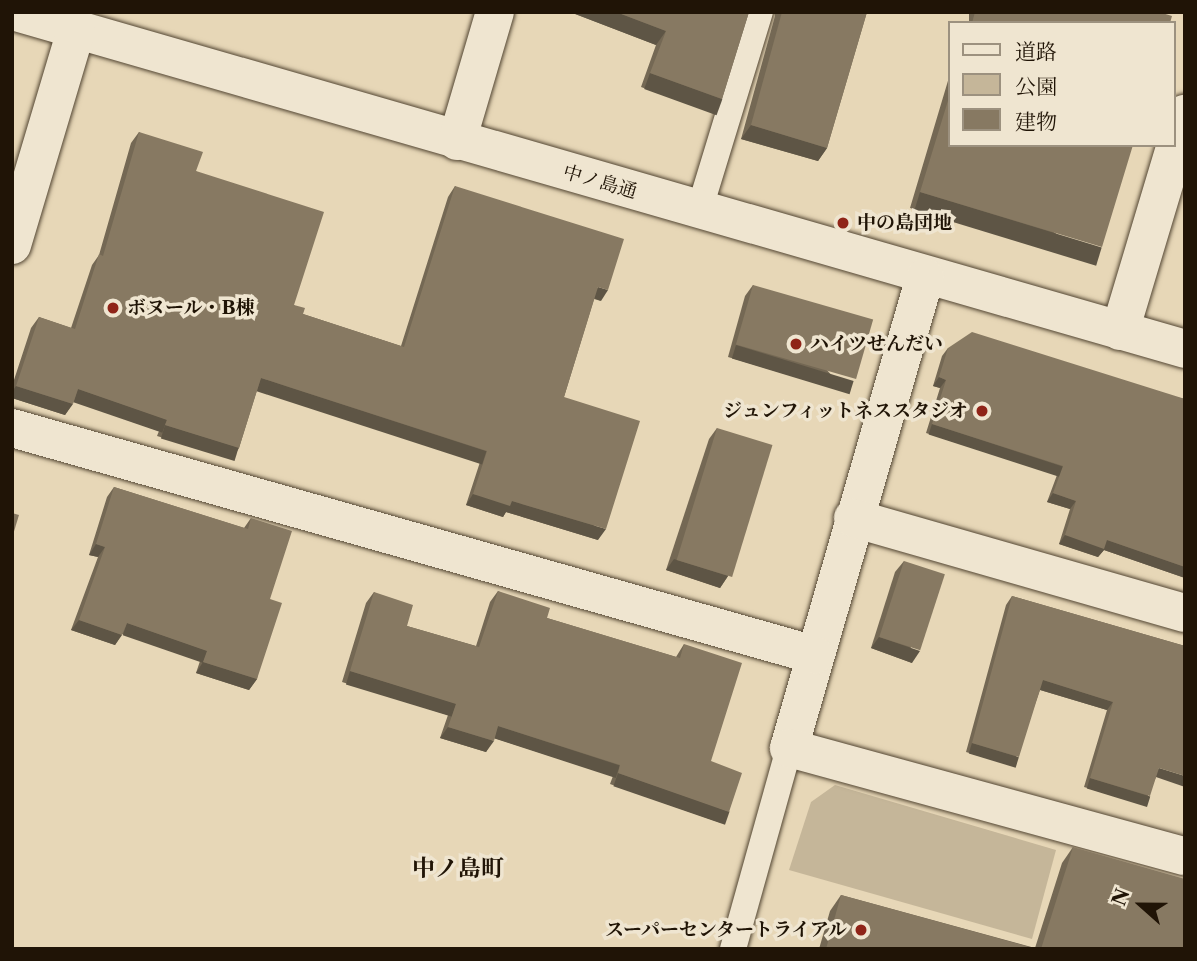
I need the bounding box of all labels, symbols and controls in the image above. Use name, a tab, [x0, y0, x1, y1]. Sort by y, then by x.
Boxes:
legend	[948, 21, 1176, 147]
text: 道路	[1015, 39, 1057, 64]
text: 公園	[1015, 74, 1057, 99]
text: 建物	[1015, 109, 1057, 134]
street label: 中ノ島通	[560, 161, 640, 203]
place label: 中の島団地	[857, 212, 952, 234]
marker: 中の島団地	[835, 215, 851, 231]
place label: ボヌール・B棟	[127, 297, 255, 319]
marker: ボヌール・B棟	[105, 300, 121, 316]
place label: ハイツせんだい	[810, 333, 943, 355]
marker: ハイツせんだい	[788, 336, 804, 352]
place label: ジュンフィットネススタジオ	[721, 400, 968, 422]
marker: ジュンフィットネススタジオ	[974, 403, 990, 419]
district label: 中ノ島町	[412, 854, 504, 882]
north arrow	[1106, 870, 1176, 940]
text: N	[1107, 885, 1135, 909]
place label: スーパーセンタートライアル	[601, 919, 847, 941]
marker: スーパーセンタートライアル	[853, 922, 869, 938]

